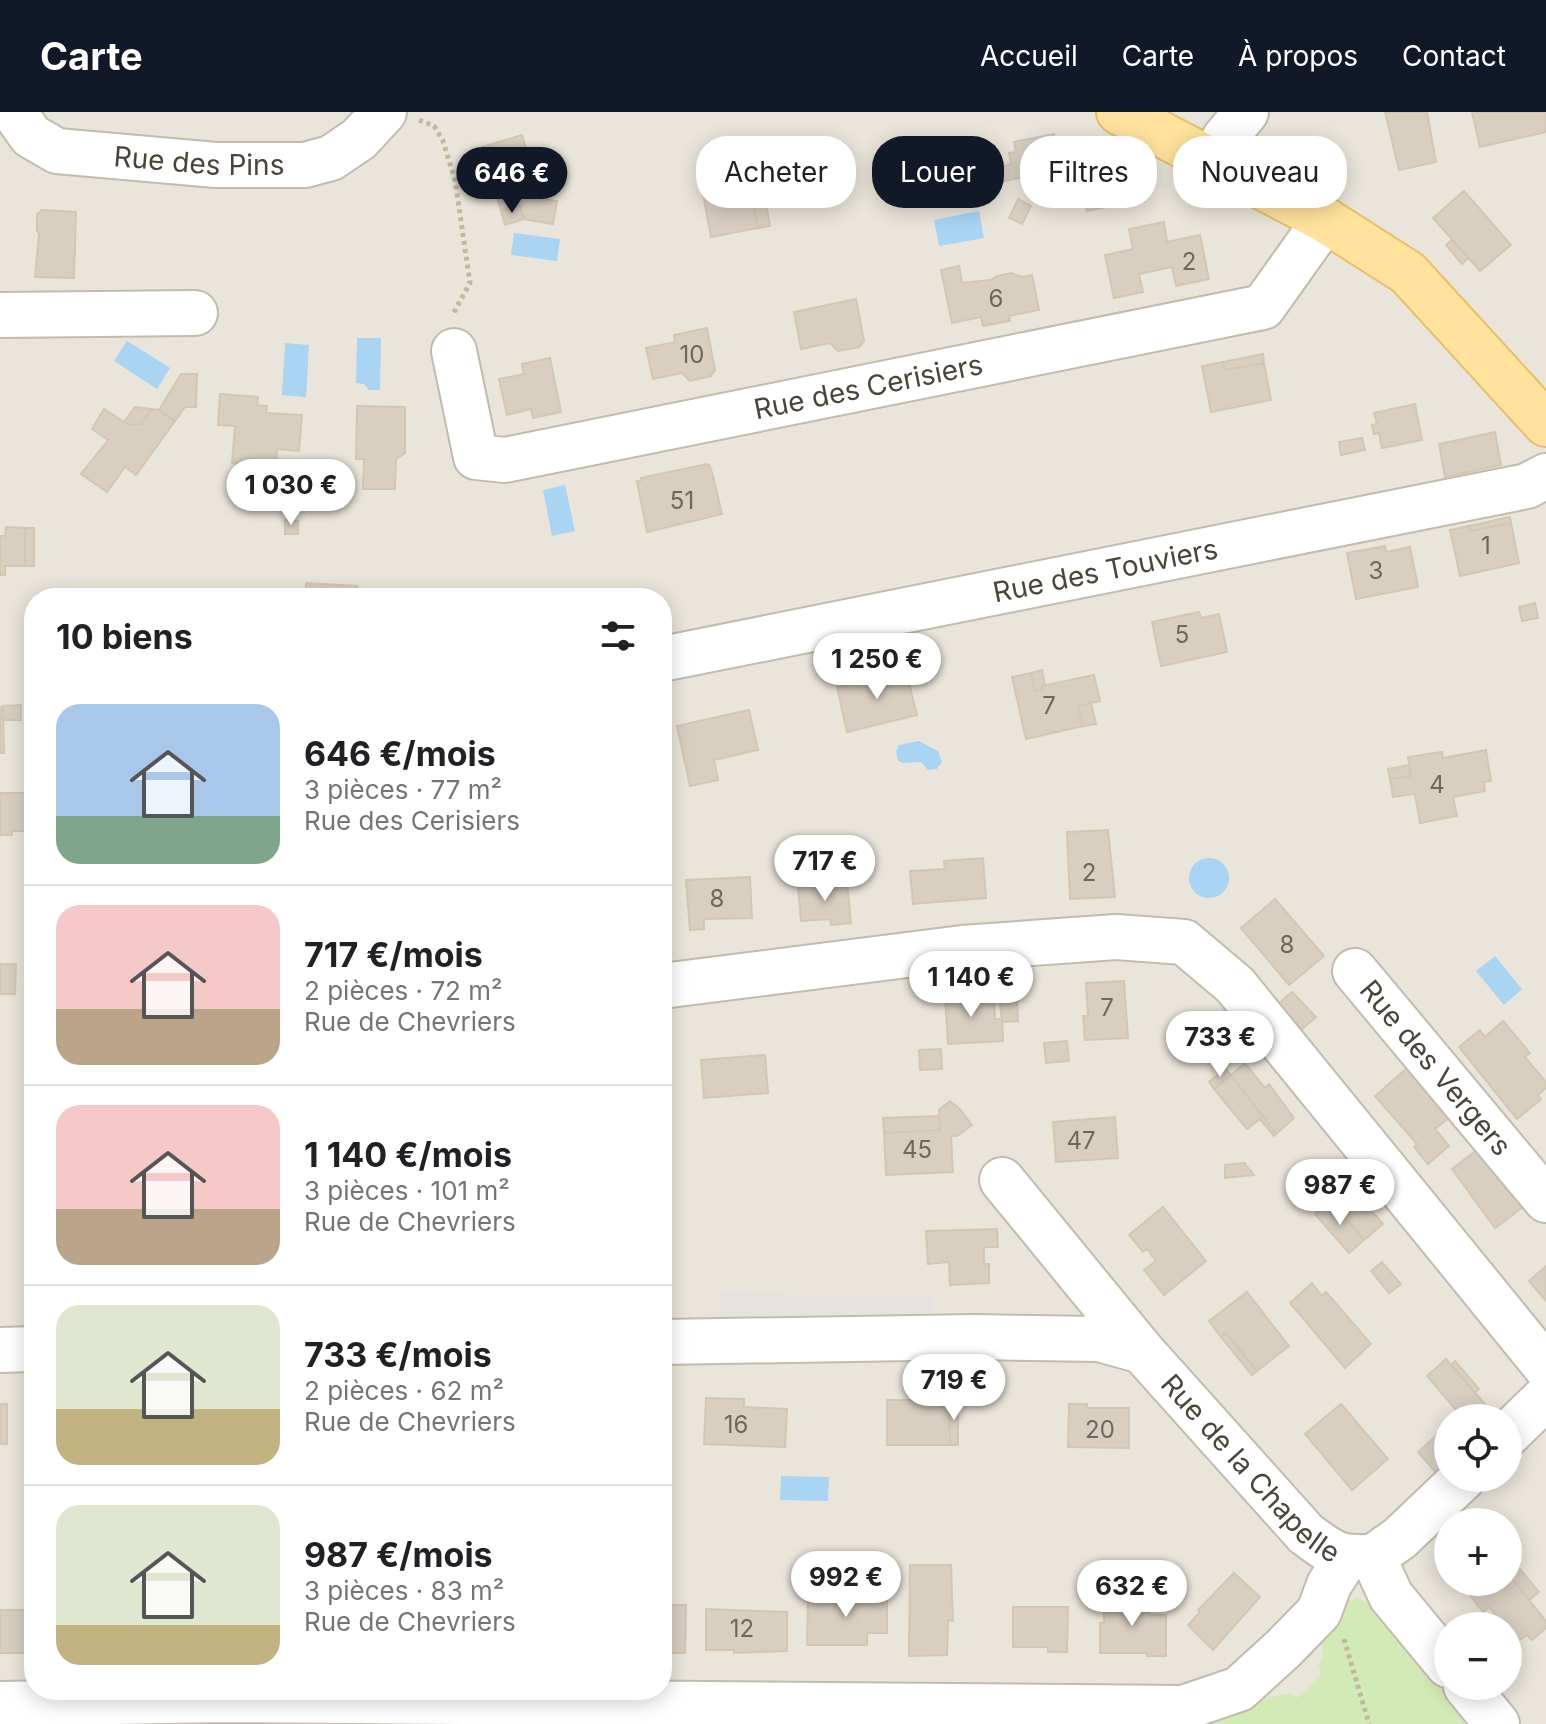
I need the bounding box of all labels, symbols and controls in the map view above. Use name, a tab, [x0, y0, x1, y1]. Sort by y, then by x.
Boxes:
text: Carte	[40, 33, 143, 79]
text: Accueil	[980, 39, 1078, 73]
text: Carte	[1122, 39, 1194, 73]
text: À propos	[1238, 39, 1358, 73]
text: Contact	[1402, 39, 1506, 73]
chip: Acheter	[696, 136, 856, 208]
chip: Louer	[872, 136, 1004, 208]
chip: Filtres	[1020, 136, 1157, 208]
chip: Nouveau	[1173, 136, 1347, 208]
street label: Rue des Pins	[112, 139, 284, 182]
pin: 646 €	[456, 147, 568, 215]
text: 646 €	[474, 157, 550, 188]
house number: 2	[1182, 247, 1196, 276]
house number: 6	[989, 284, 1003, 313]
house number: 10	[680, 340, 704, 369]
street label: Rue des Cerisiers	[751, 347, 986, 426]
pin: 1 030 €	[217, 459, 365, 527]
text: 1 030 €	[244, 469, 338, 500]
house number: 51	[670, 486, 694, 515]
street label: Rue des Touviers	[990, 531, 1221, 609]
house number: 1	[1481, 531, 1491, 560]
house number: 3	[1369, 556, 1383, 585]
icon: filters	[596, 614, 640, 658]
text: 10 biens	[56, 616, 193, 657]
house number: 5	[1175, 620, 1189, 649]
pin: 1 250 €	[803, 633, 951, 701]
text: 1 250 €	[831, 643, 923, 674]
house number: 7	[1042, 691, 1056, 720]
text: 646 €/mois	[304, 733, 496, 774]
icon: home	[120, 736, 216, 832]
house number: 4	[1429, 770, 1445, 799]
text: 3 pièces · 77 m²	[304, 774, 502, 805]
text: Rue des Cerisiers	[304, 805, 520, 836]
pin: 717 €	[769, 835, 881, 903]
text: 717 €	[792, 845, 858, 876]
house number: 2	[1082, 858, 1096, 887]
house number: 8	[710, 884, 724, 913]
house number: 8	[1280, 930, 1294, 959]
text: 717 €/mois	[304, 934, 483, 975]
icon: home	[120, 937, 216, 1033]
pin: 1 140 €	[897, 951, 1045, 1019]
text: 1 140 €	[927, 961, 1015, 992]
street label: Rue des Vergers	[1353, 973, 1519, 1162]
text: 2 pièces · 72 m²	[304, 975, 503, 1006]
house number: 7	[1100, 993, 1114, 1022]
text: Rue de Chevriers	[304, 1006, 516, 1037]
pin: 733 €	[1164, 1011, 1276, 1079]
text: 733 €	[1184, 1021, 1256, 1052]
house number: 47	[1066, 1126, 1096, 1155]
text: 1 140 €/mois	[304, 1134, 512, 1175]
house number: 45	[902, 1135, 932, 1164]
icon: home	[120, 1137, 216, 1233]
pin: 987 €	[1284, 1159, 1396, 1227]
text: 987 €	[1304, 1169, 1376, 1200]
text: 3 pièces · 101 m²	[304, 1175, 510, 1206]
text: Rue de Chevriers	[304, 1206, 516, 1237]
text: 733 €/mois	[304, 1334, 492, 1375]
icon: home	[120, 1337, 216, 1433]
pin: 719 €	[898, 1354, 1010, 1422]
text: 719 €	[920, 1364, 988, 1395]
street label: Rue de la Chapelle	[1154, 1367, 1346, 1570]
text: 2 pièces · 62 m²	[304, 1375, 504, 1406]
map controls	[1434, 1404, 1522, 1700]
button: locate	[1434, 1404, 1522, 1492]
text: Rue de Chevriers	[304, 1406, 516, 1437]
house number: 16	[724, 1410, 748, 1439]
house number: 20	[1085, 1415, 1115, 1444]
button: +	[1434, 1508, 1522, 1596]
text: 987 €/mois	[304, 1534, 493, 1575]
icon: home	[120, 1537, 216, 1633]
pin: 992 €	[790, 1551, 902, 1619]
pin: 632 €	[1076, 1560, 1188, 1628]
text: 992 €	[809, 1561, 883, 1592]
text: 632 €	[1095, 1570, 1169, 1601]
text: 3 pièces · 83 m²	[304, 1575, 504, 1606]
text: Rue de Chevriers	[304, 1606, 516, 1637]
button: −	[1434, 1612, 1522, 1700]
house number: 12	[730, 1614, 754, 1643]

